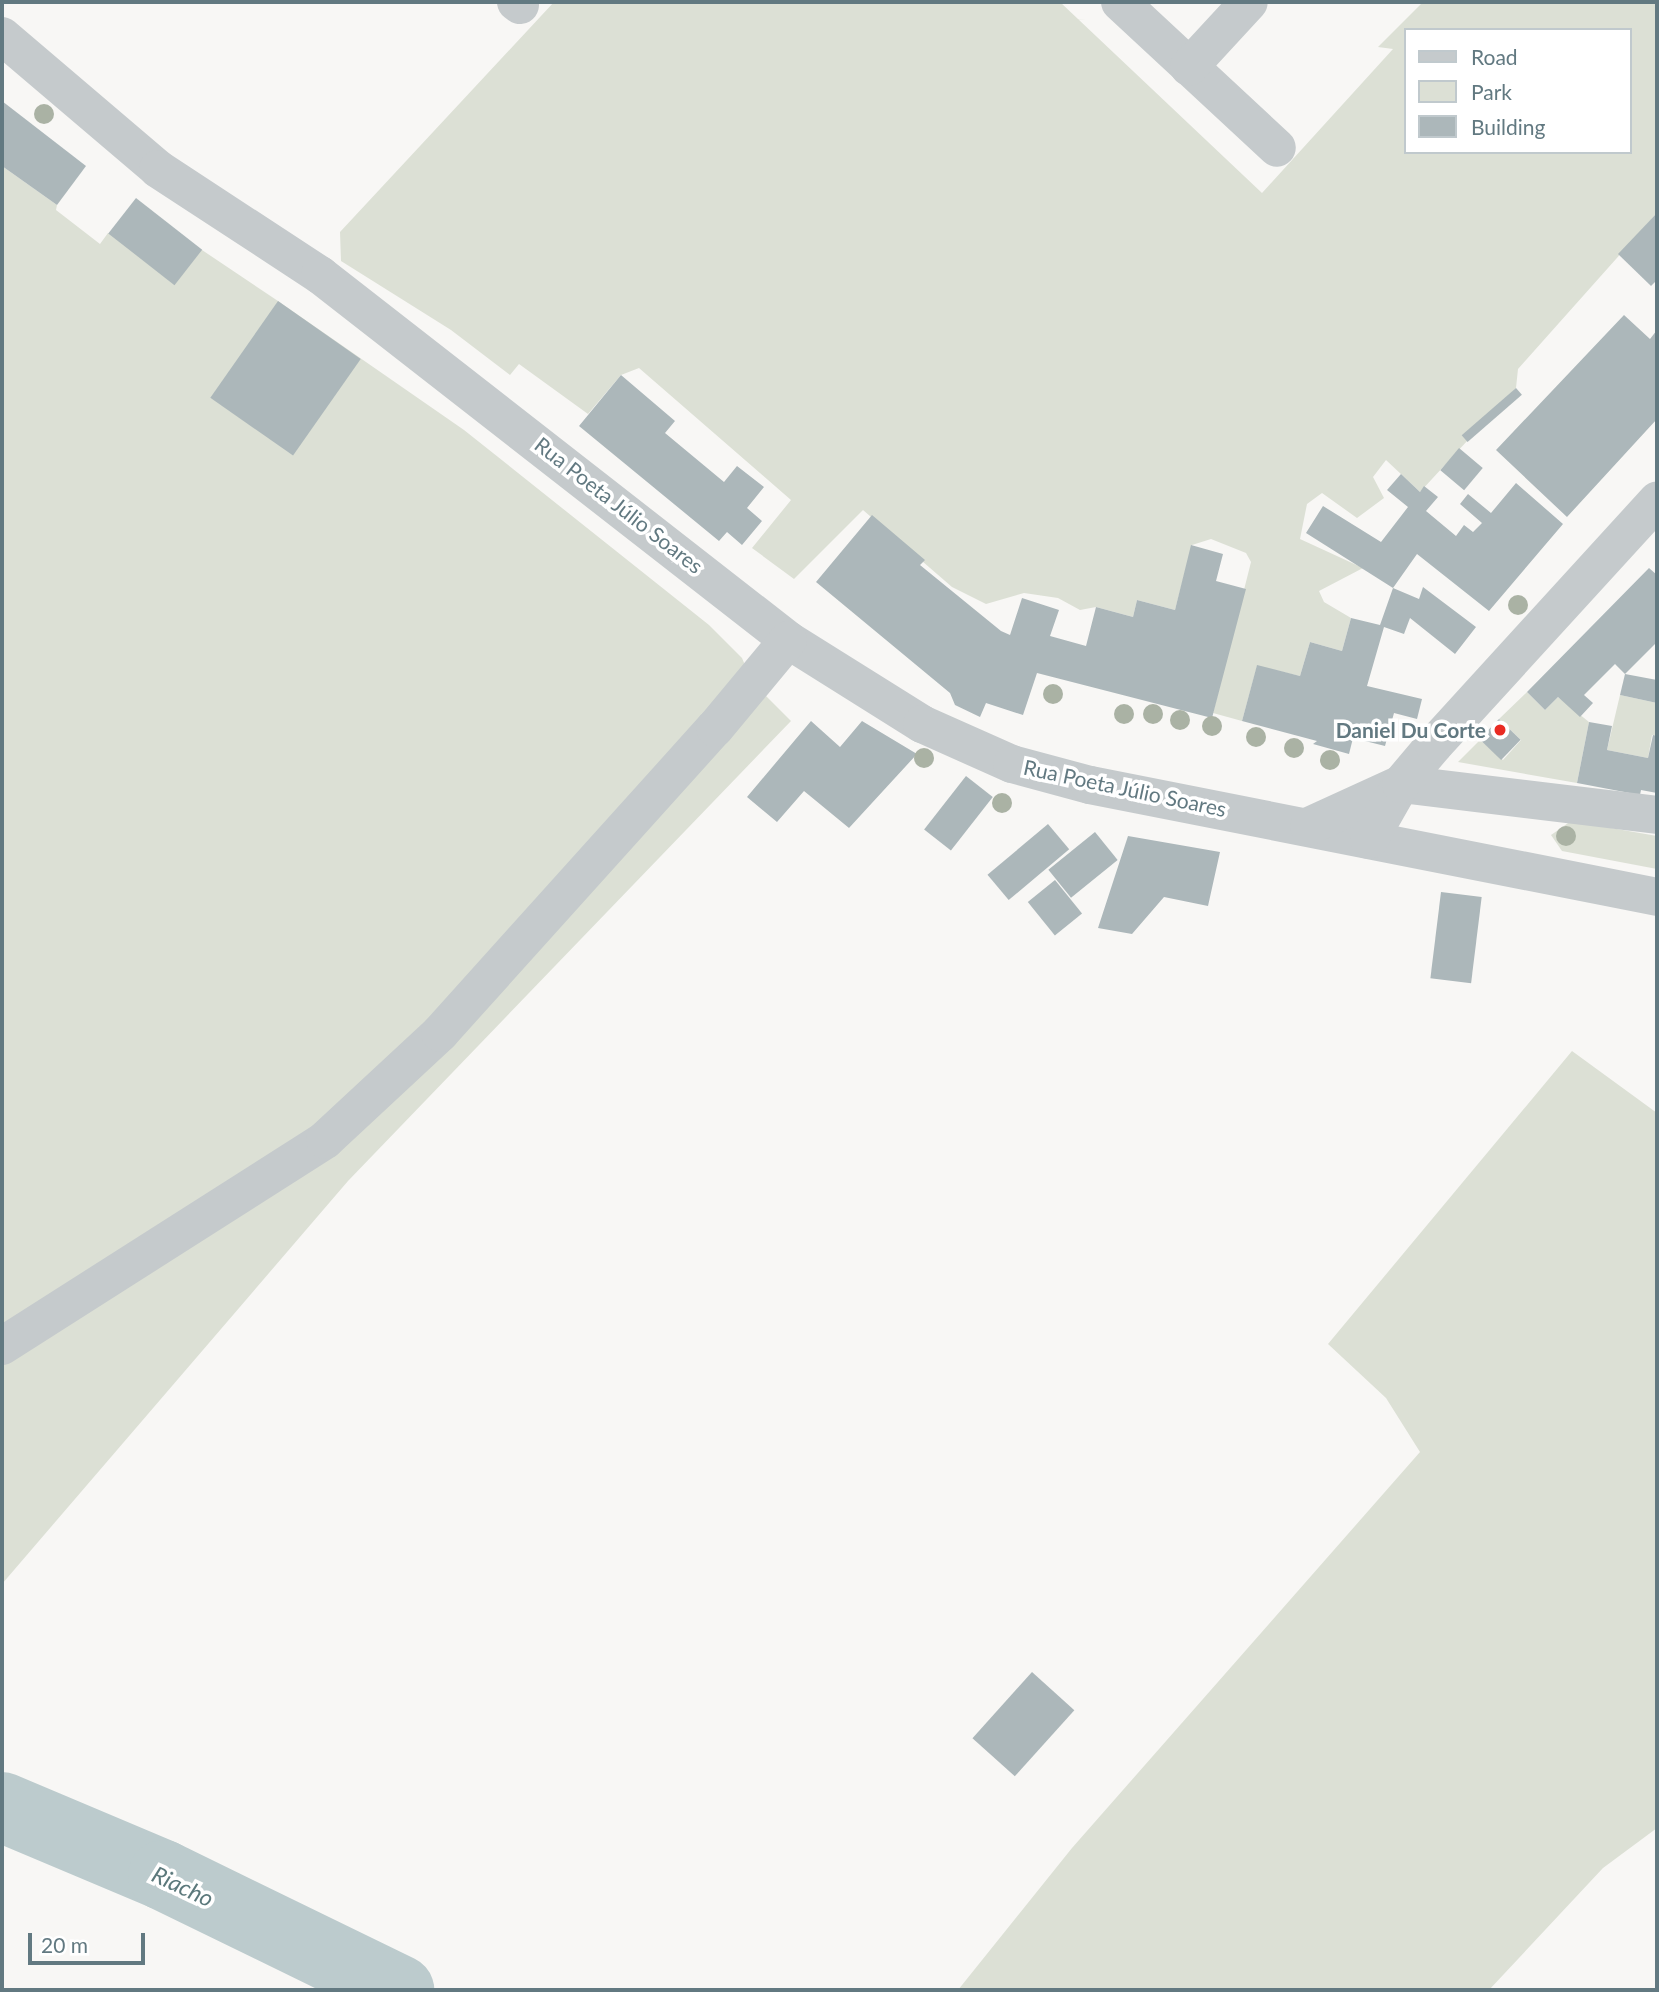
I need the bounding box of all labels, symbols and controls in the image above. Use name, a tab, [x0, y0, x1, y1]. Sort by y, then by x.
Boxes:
legend	[1404, 28, 1631, 154]
text: Road	[1471, 44, 1518, 69]
text: Park	[1471, 79, 1512, 104]
text: Building	[1471, 114, 1546, 139]
street label: Rua Poeta Júlio Soares	[530, 431, 708, 579]
place label: Daniel Du Corte	[1336, 717, 1486, 743]
marker: Daniel Du Corte	[1492, 722, 1508, 738]
street label: Rua Poeta Júlio Soares	[1021, 754, 1229, 822]
water label: Riacho	[148, 1860, 218, 1912]
scale bar	[32, 1918, 149, 1962]
text: 20 m	[41, 1932, 88, 1957]

